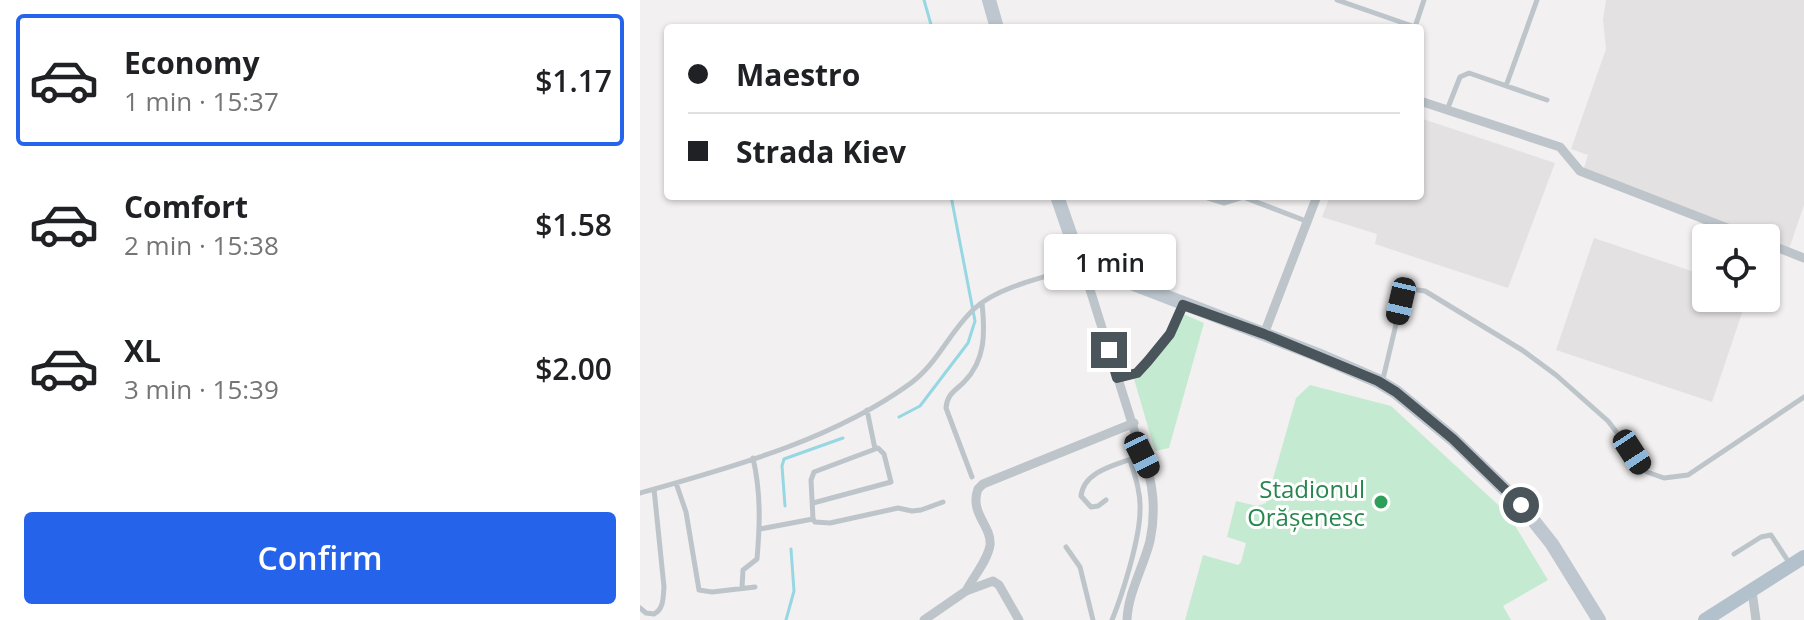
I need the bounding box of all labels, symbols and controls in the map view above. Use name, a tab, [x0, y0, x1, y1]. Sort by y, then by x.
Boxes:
text: Economy	[124, 42, 260, 83]
icon: car	[28, 44, 100, 116]
text: Maestro	[736, 54, 860, 95]
text: $1.17	[535, 60, 612, 101]
text: 1 min · 15:37	[124, 83, 279, 119]
text: Strada Kiev	[736, 131, 906, 172]
text: Comfort	[124, 186, 248, 227]
icon: car	[28, 188, 100, 260]
text: $1.58	[535, 204, 612, 245]
map controls	[1692, 224, 1780, 312]
button: locate	[1692, 224, 1780, 312]
text: 2 min · 15:38	[124, 227, 279, 263]
callout: 1 min	[1043, 234, 1175, 290]
text: 1 min	[1075, 244, 1145, 280]
car	[1384, 275, 1418, 327]
text: XL	[124, 330, 161, 371]
icon: car	[28, 332, 100, 404]
route end	[1091, 332, 1127, 368]
text: $2.00	[535, 348, 612, 389]
text: 3 min · 15:39	[124, 371, 279, 407]
car	[1609, 425, 1655, 479]
car	[1121, 428, 1163, 482]
place label: Stadionul Orășenesc	[1247, 472, 1365, 533]
route start	[1503, 487, 1539, 523]
marker: Stadionul Orășenesc	[1372, 493, 1390, 511]
button: Confirm	[24, 512, 616, 604]

